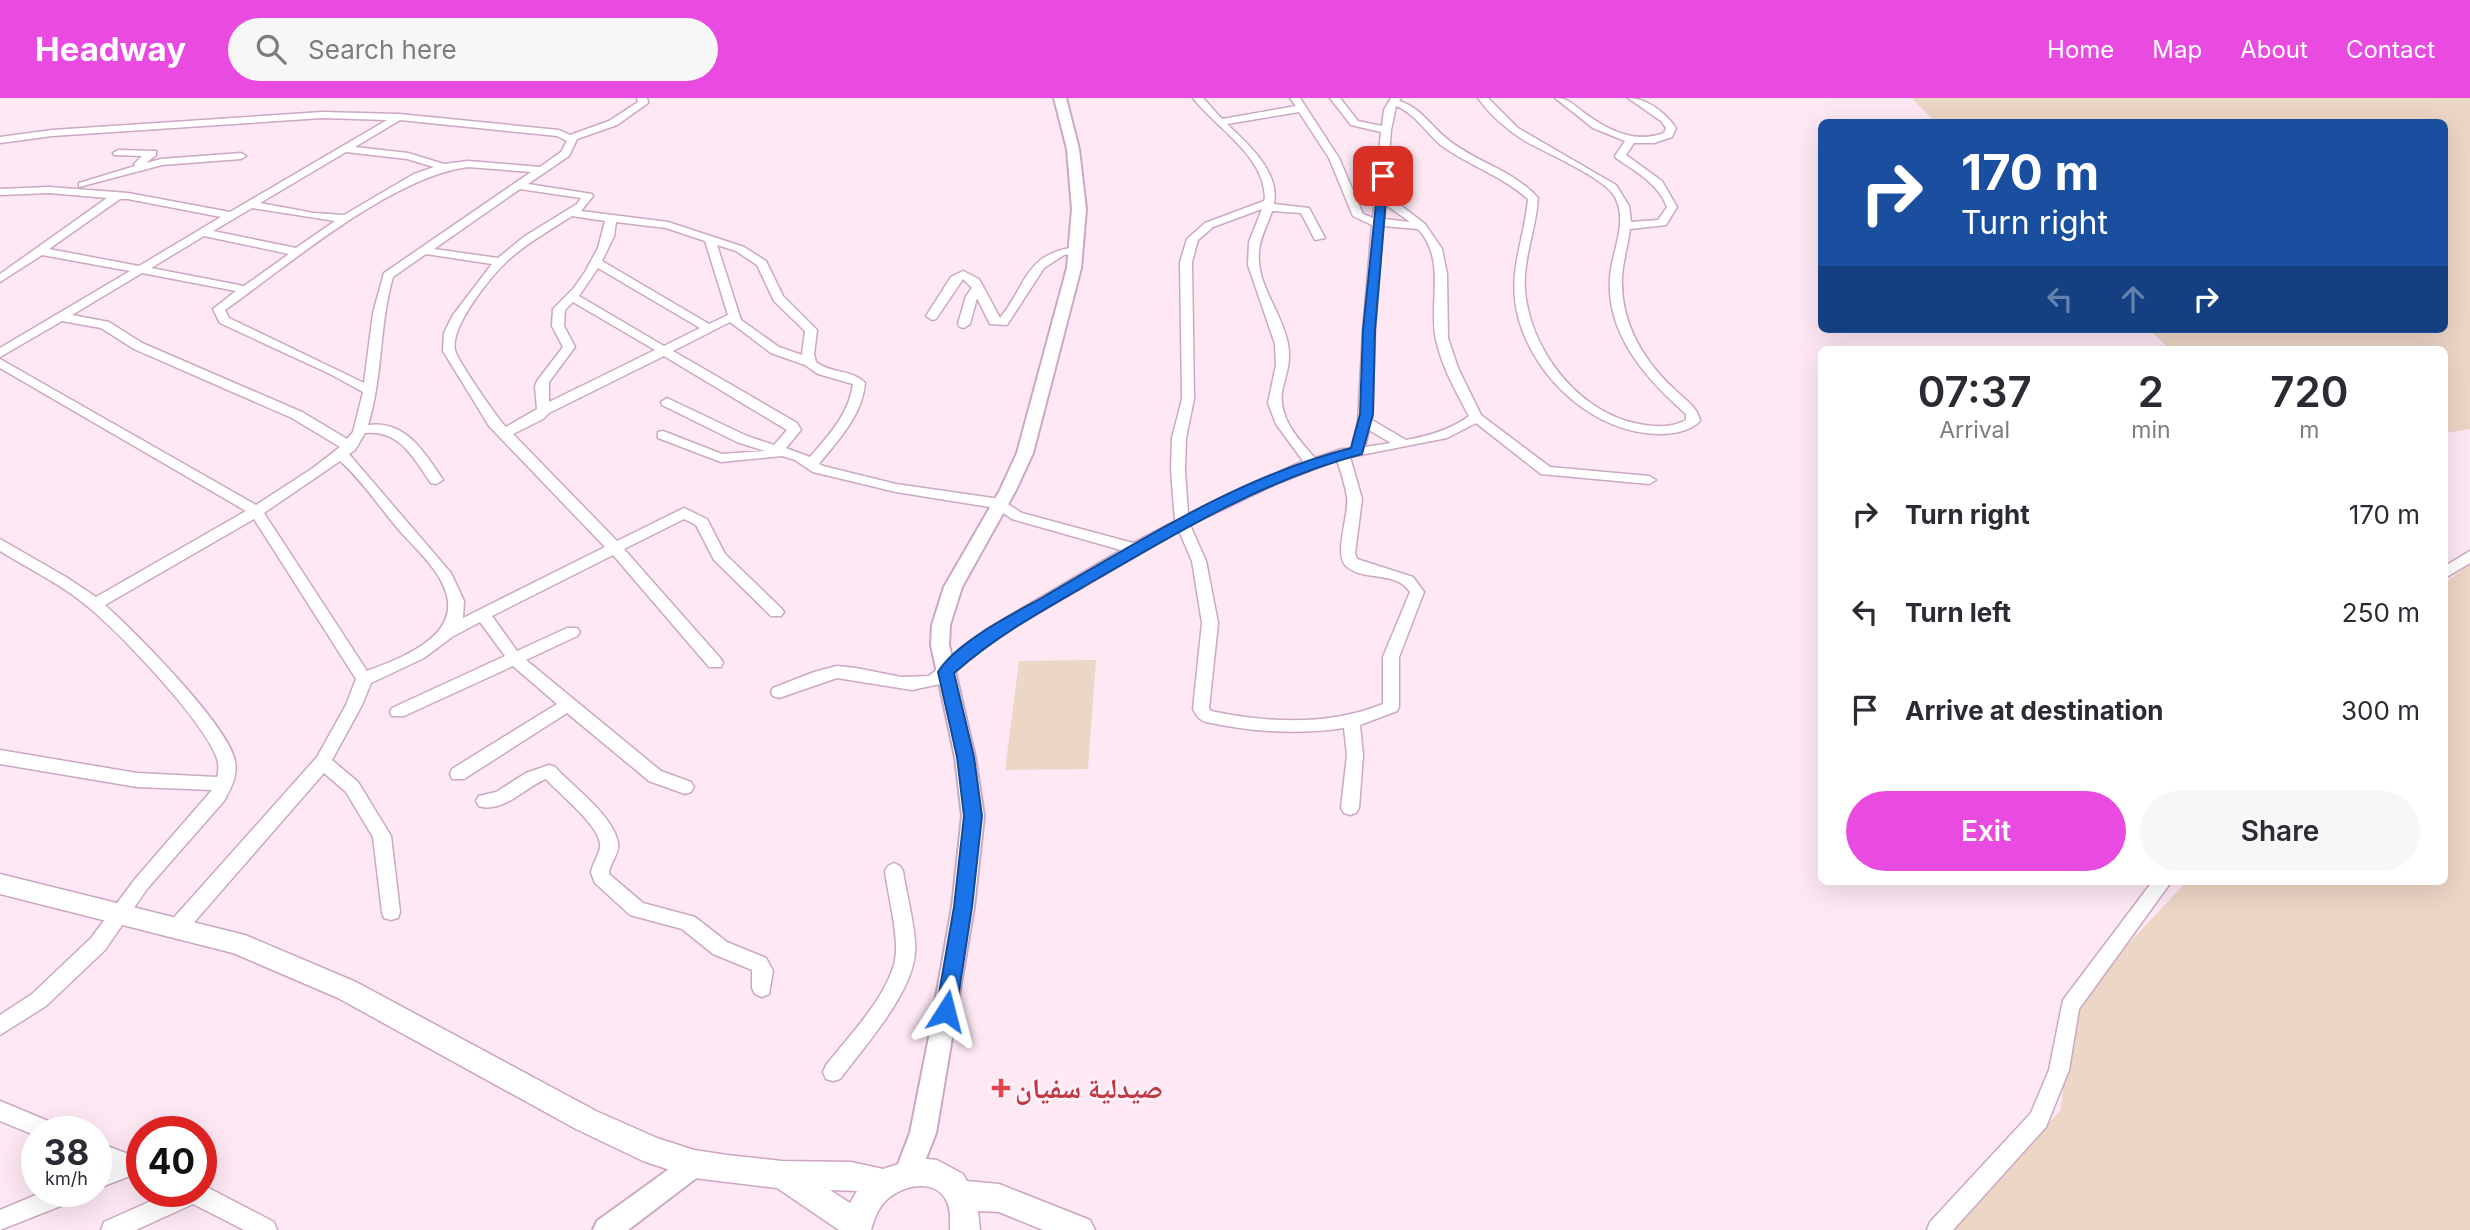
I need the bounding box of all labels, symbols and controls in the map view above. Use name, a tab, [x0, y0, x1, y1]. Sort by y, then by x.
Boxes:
search box	[228, 18, 718, 81]
text: Headway	[35, 29, 186, 69]
icon: search	[252, 30, 290, 68]
text: Search here	[308, 34, 457, 65]
text: Home	[2047, 35, 2114, 64]
text: Map	[2152, 35, 2202, 64]
text: About	[2240, 35, 2308, 64]
text: Contact	[2346, 35, 2435, 64]
text: 170 m	[1961, 143, 2099, 202]
pin	[1353, 146, 1413, 206]
icon: right	[1846, 147, 1937, 238]
icon: arrive	[1364, 157, 1402, 195]
text: Turn right	[1961, 203, 2108, 242]
icon: left	[2041, 280, 2079, 318]
icon: ahead	[2114, 280, 2152, 318]
icon: right	[2187, 280, 2225, 318]
text: 07:37	[1918, 366, 2032, 417]
text: 2	[2138, 366, 2164, 417]
text: 720	[2270, 366, 2348, 417]
text: Arrival	[1939, 416, 2010, 444]
text: min	[2131, 416, 2171, 444]
text: m	[2299, 416, 2319, 444]
icon: right	[1846, 495, 1884, 533]
text: Turn right	[1905, 499, 2030, 530]
text: 170 m	[2349, 499, 2420, 530]
icon: left	[1846, 593, 1884, 631]
text: Turn left	[1905, 597, 2011, 628]
text: 250 m	[2342, 597, 2420, 628]
icon: arrive	[1846, 691, 1884, 729]
text: Arrive at destination	[1905, 695, 2164, 726]
text: 300 m	[2341, 695, 2420, 726]
button: Exit	[1846, 791, 2126, 871]
button: Share	[2140, 791, 2420, 871]
position arrow	[909, 974, 983, 1048]
place label: صيدلية سفيان	[1015, 1071, 1163, 1105]
marker: صيدلية سفيان	[993, 1080, 1009, 1096]
speed limit sign: 40	[126, 1116, 217, 1207]
text: 38	[44, 1131, 89, 1173]
text: km/h	[45, 1168, 88, 1189]

